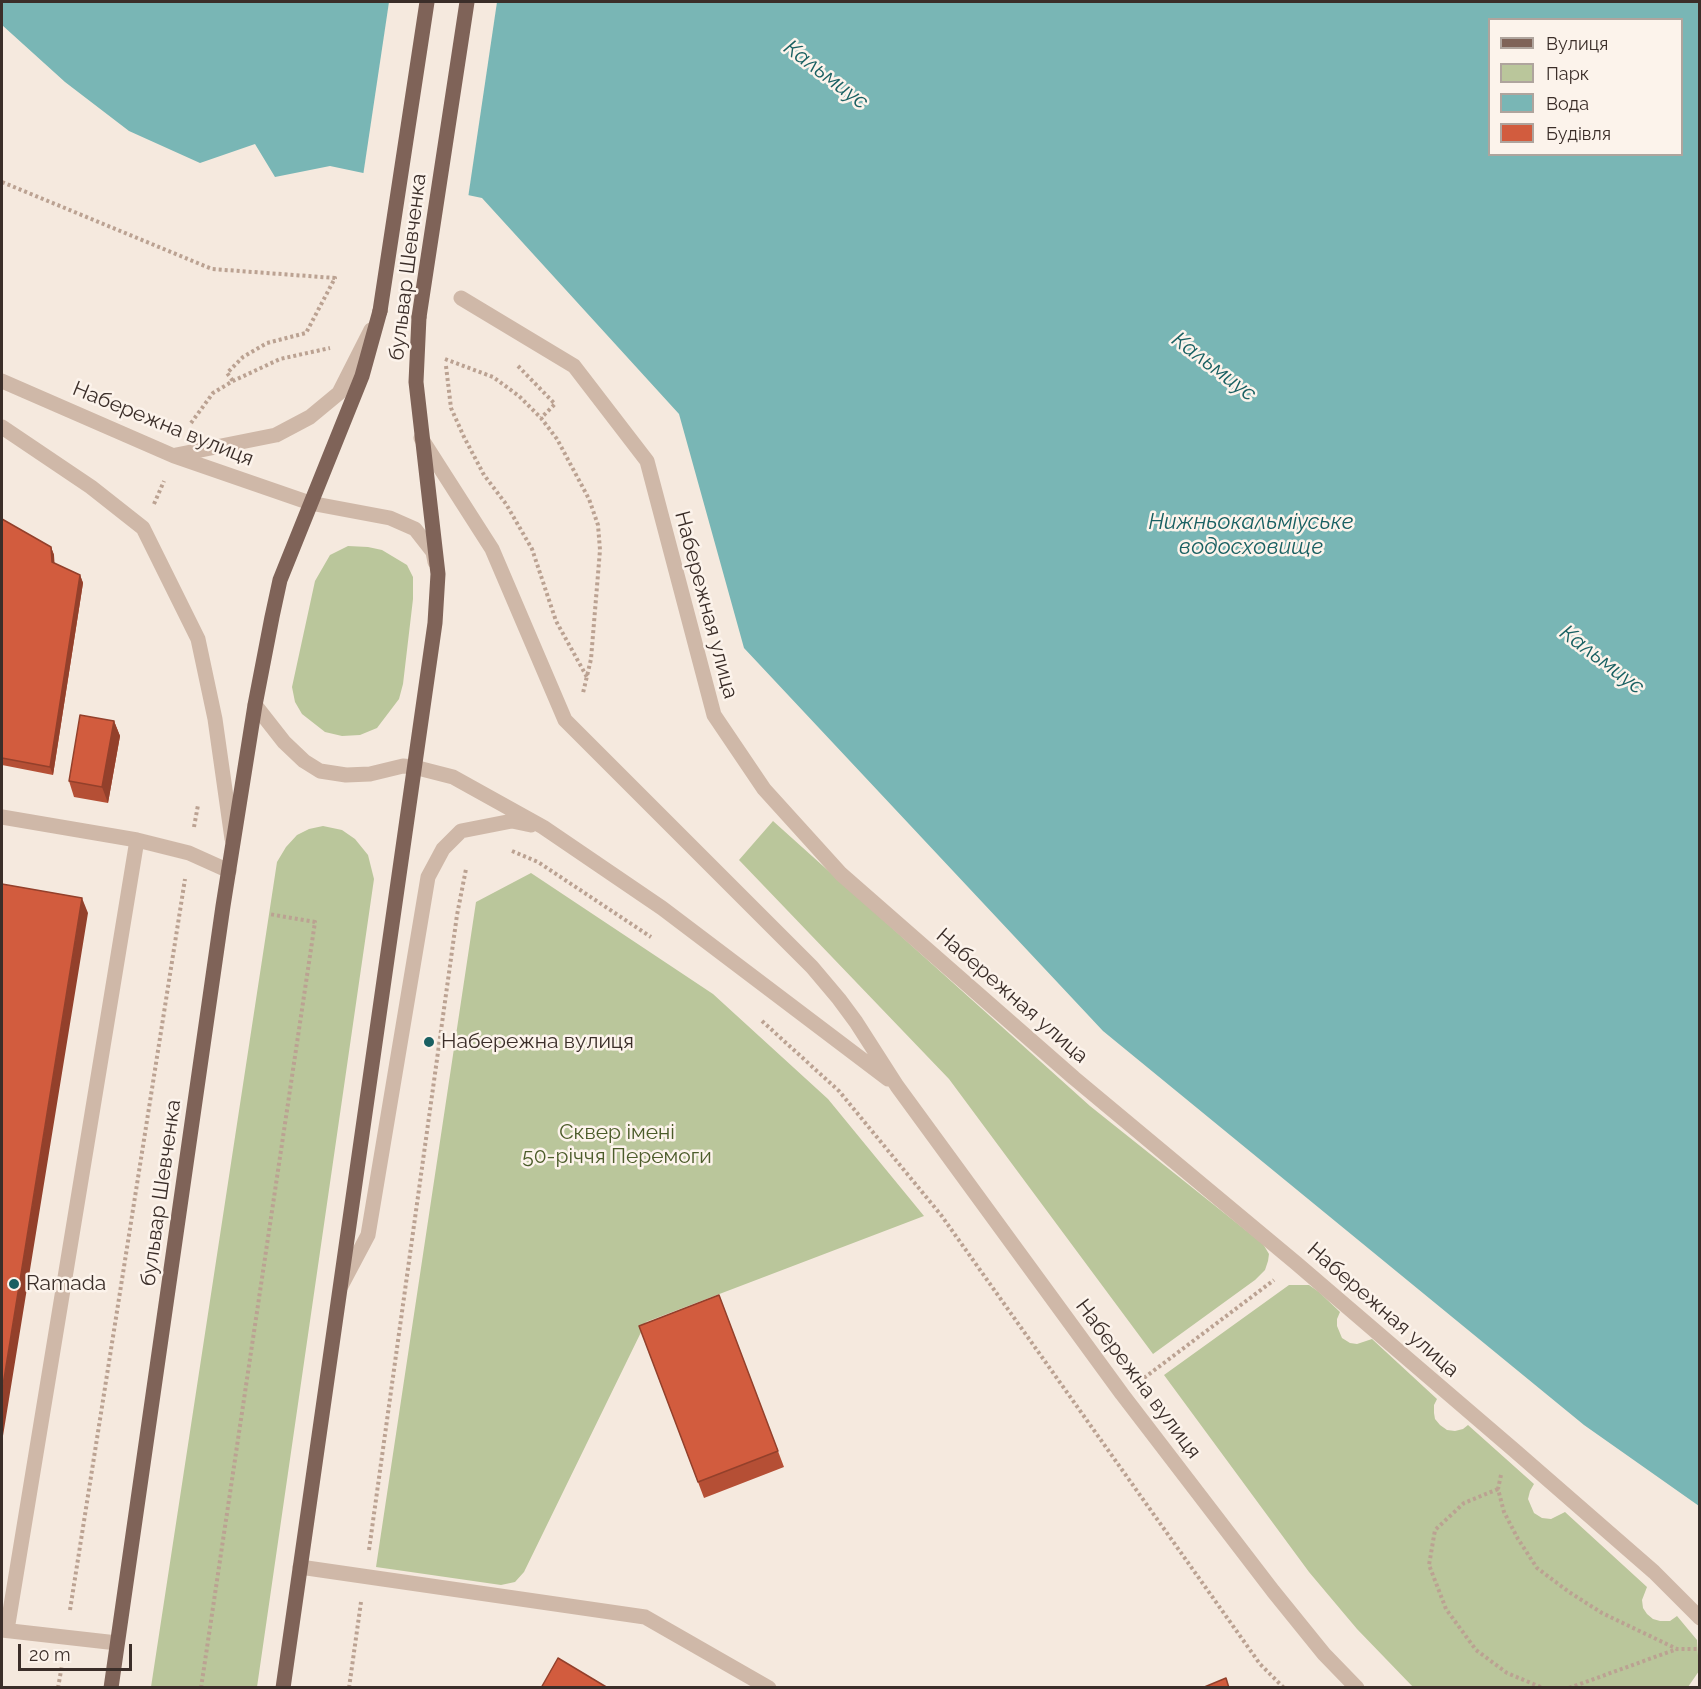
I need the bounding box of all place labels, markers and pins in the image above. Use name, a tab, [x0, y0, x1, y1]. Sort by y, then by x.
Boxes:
place label: Набережна вулиця	[441, 1029, 634, 1055]
marker: Набережна вулиця	[422, 1035, 436, 1049]
place label: Ramada	[26, 1271, 106, 1297]
marker: Ramada	[7, 1277, 21, 1291]

